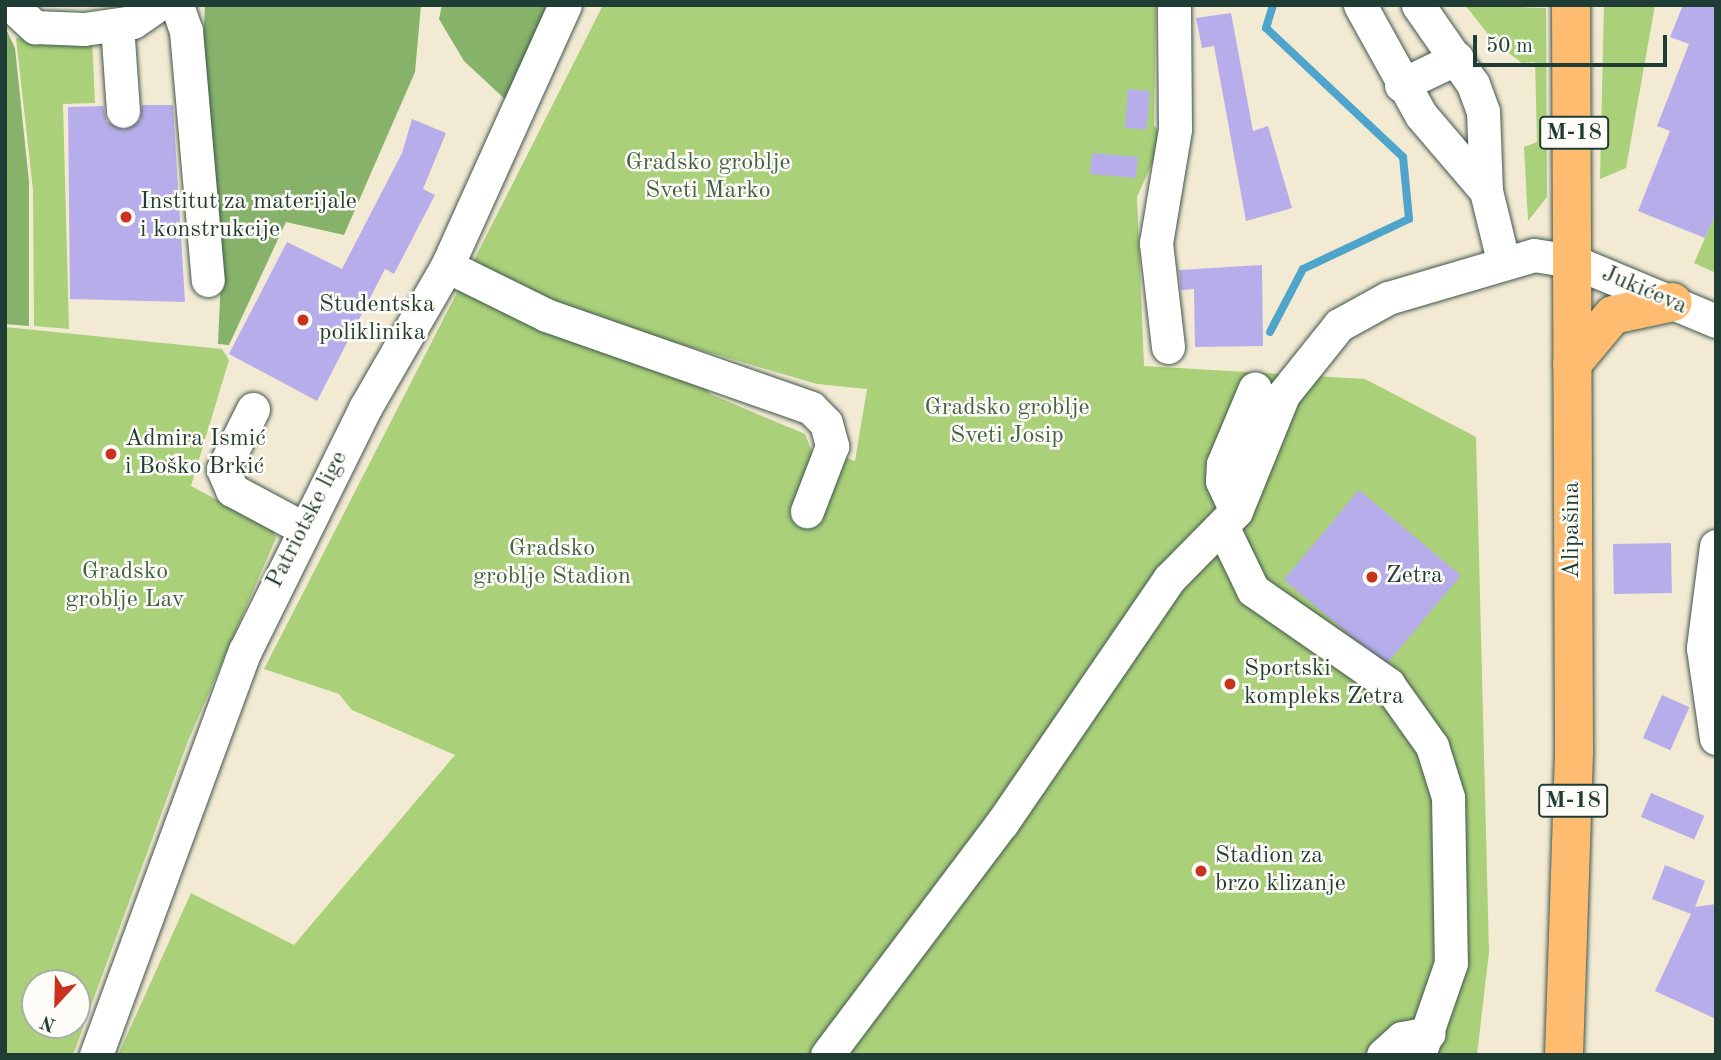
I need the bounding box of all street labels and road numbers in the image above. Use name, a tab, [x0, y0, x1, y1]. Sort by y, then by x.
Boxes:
road number: M-18	[1539, 114, 1609, 152]
street label: Jukićeva	[1597, 260, 1691, 322]
street label: Patriotske lige	[261, 447, 355, 593]
street label: Alipašina	[1559, 481, 1587, 579]
road number: M-18	[1538, 782, 1608, 820]

